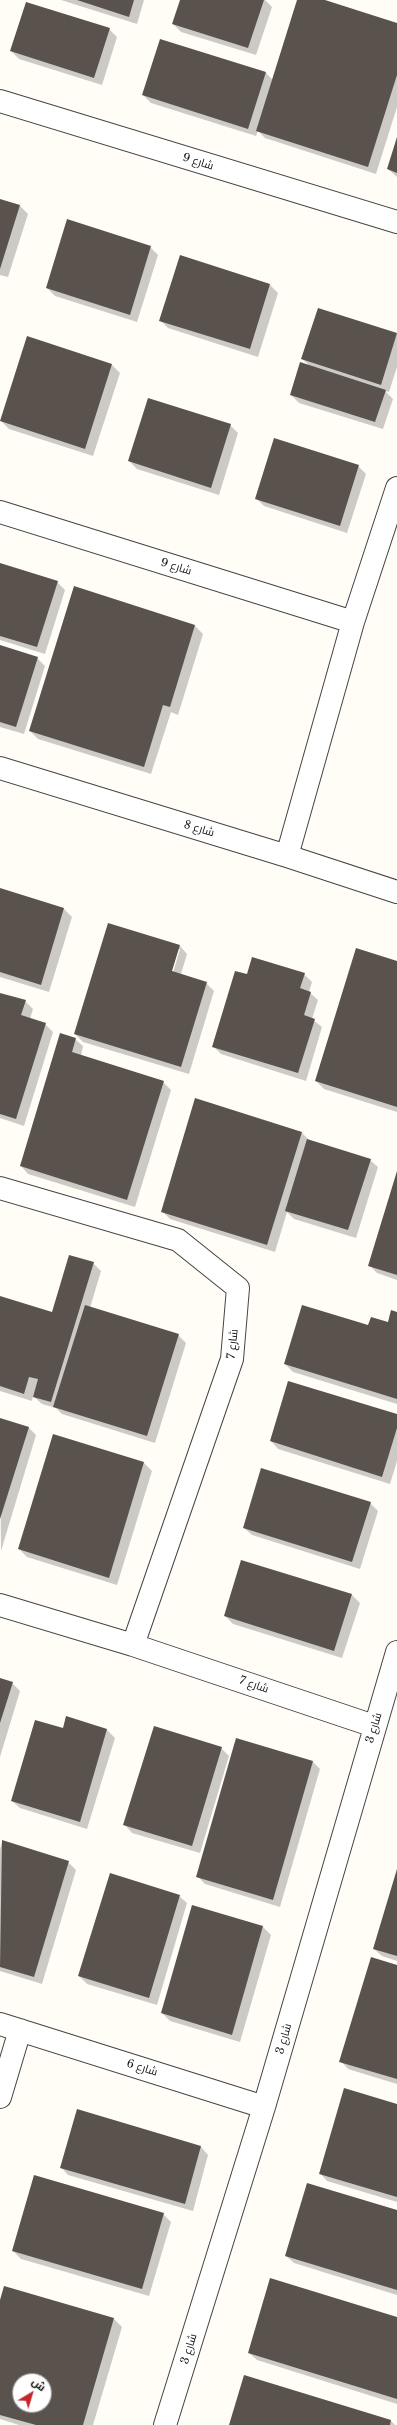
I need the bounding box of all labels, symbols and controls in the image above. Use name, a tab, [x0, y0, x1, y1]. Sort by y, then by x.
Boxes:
street label: شارع 9	[181, 151, 215, 173]
street label: شارع 9	[159, 556, 193, 578]
street label: شارع 8	[182, 818, 216, 840]
street label: شارع 7	[225, 1328, 241, 1360]
street label: شارع 7	[238, 1674, 270, 1696]
street label: شارع 3	[363, 1711, 385, 1745]
street label: شارع 3	[273, 2022, 295, 2056]
street label: شارع 6	[125, 2057, 159, 2079]
street label: شارع 3	[178, 2332, 200, 2366]
north arrow	[12, 2373, 52, 2413]
text: ش	[29, 2374, 49, 2394]

